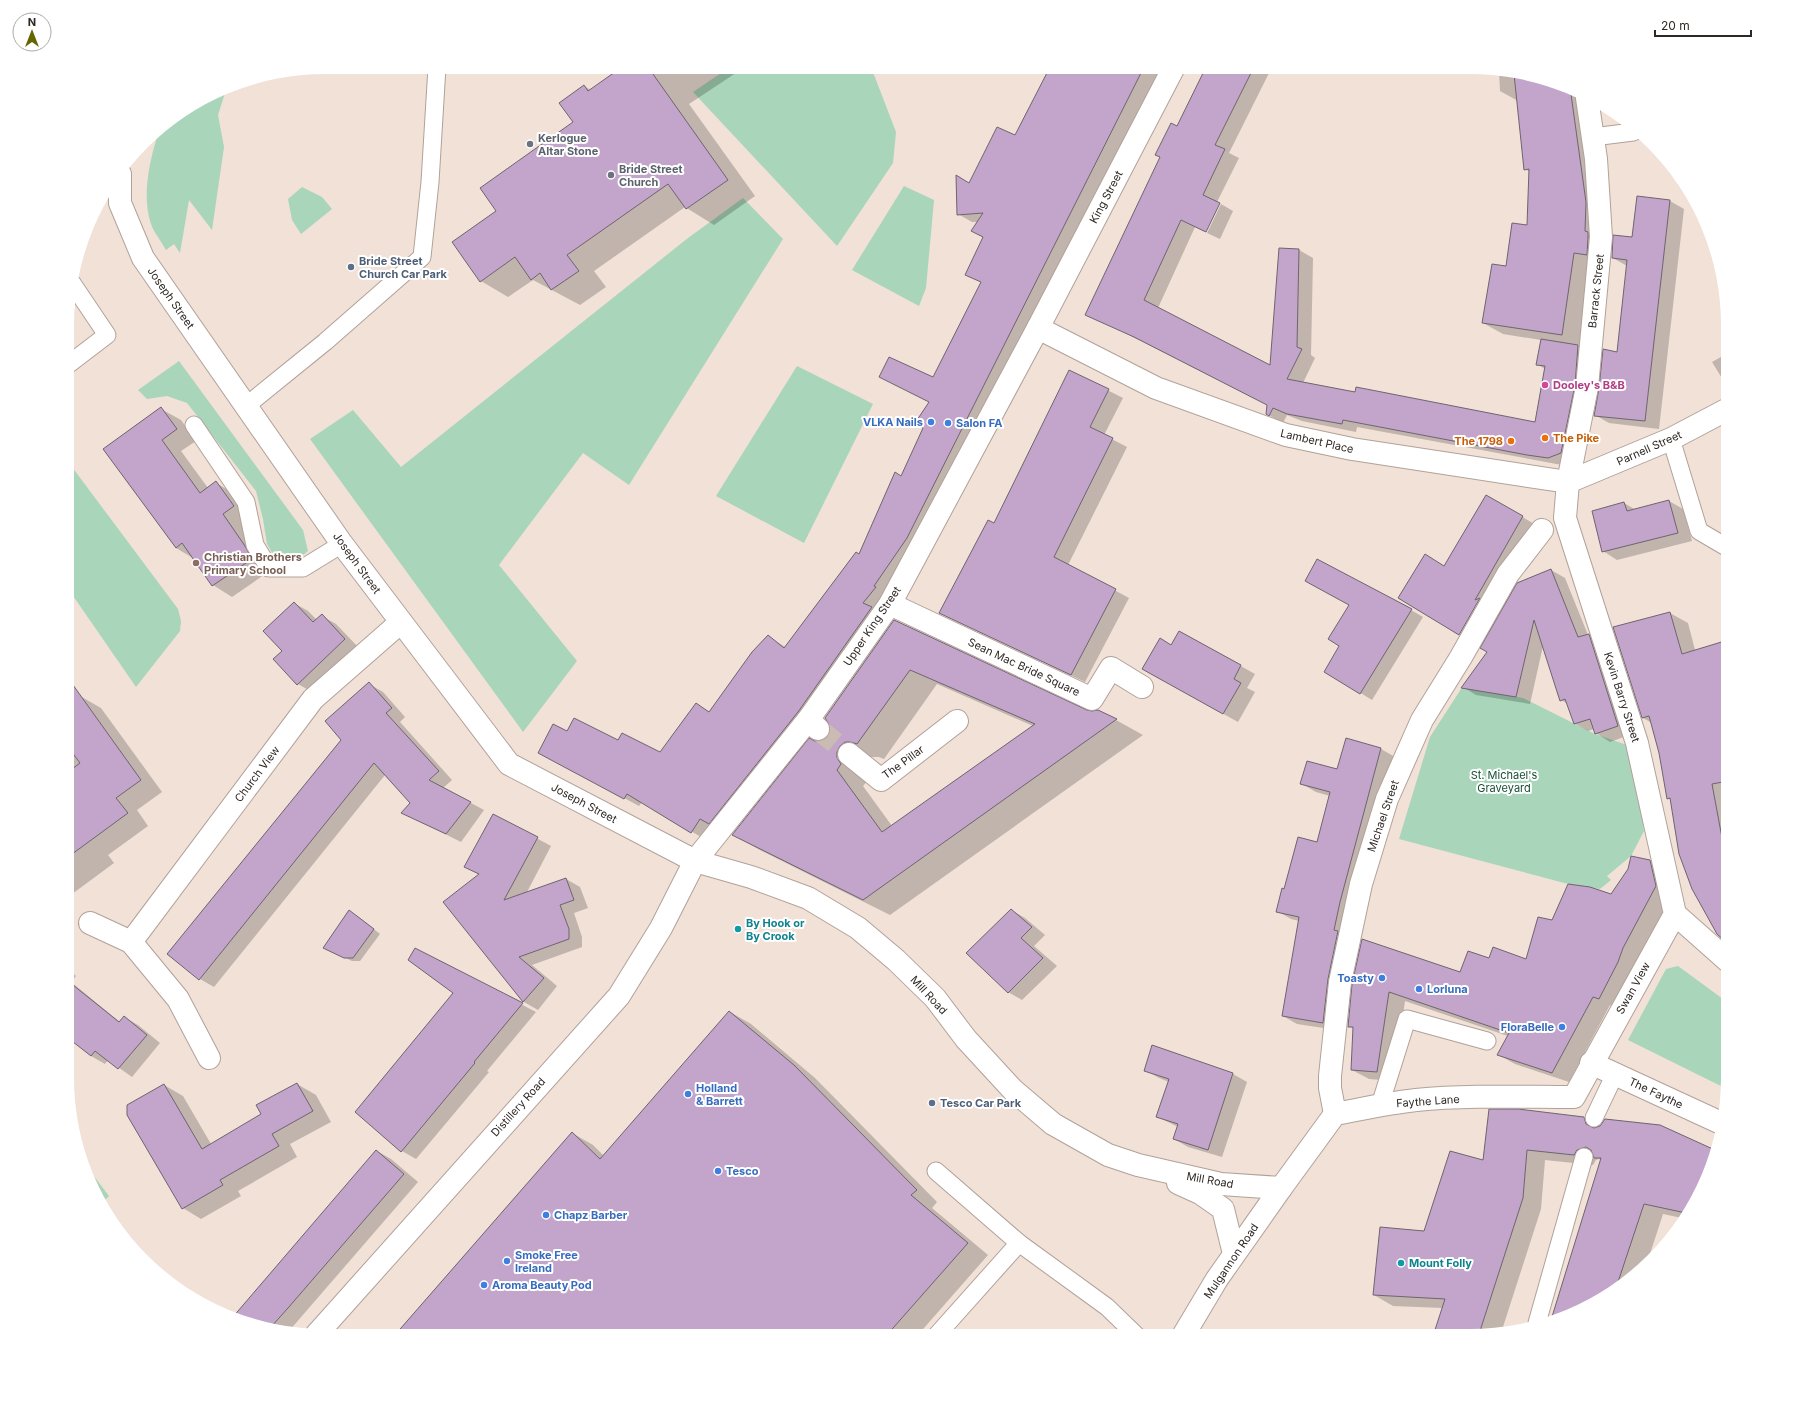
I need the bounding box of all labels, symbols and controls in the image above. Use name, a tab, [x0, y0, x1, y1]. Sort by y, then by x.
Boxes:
north arrow	[12, 12, 52, 52]
scale bar	[1655, 12, 1751, 38]
text: N	[28, 15, 36, 29]
text: 20 m	[1661, 18, 1690, 33]
place label: Kerlogue Altar Stone	[538, 131, 599, 158]
marker: Kerlogue Altar Stone	[525, 139, 535, 149]
place label: Bride Street Church	[619, 162, 683, 189]
street label: King Street	[1086, 168, 1126, 226]
marker: Bride Street Church	[606, 170, 616, 180]
street label: Barrack Street	[1585, 253, 1607, 329]
place label: Bride Street Church Car Park	[359, 254, 448, 281]
marker: Bride Street Church Car Park	[346, 262, 356, 272]
street label: Joseph Street	[144, 264, 198, 332]
place label: Dooley's B&B	[1553, 378, 1625, 392]
marker: Dooley's B&B	[1540, 380, 1550, 390]
place label: VLKA Nails	[863, 415, 923, 429]
place label: Salon FA	[956, 416, 1002, 430]
marker: VLKA Nails	[926, 417, 936, 427]
marker: Salon FA	[943, 418, 953, 428]
street label: Lambert Place	[1279, 426, 1355, 456]
street label: Parnell Street	[1614, 427, 1684, 469]
place label: The Pike	[1553, 431, 1600, 445]
marker: The Pike	[1540, 433, 1550, 443]
place label: The 1798	[1454, 434, 1503, 448]
marker: The 1798	[1506, 436, 1516, 446]
street label: Joseph Street	[330, 530, 384, 597]
place label: Christian Brothers Primary School	[204, 550, 302, 577]
marker: Christian Brothers Primary School	[191, 558, 201, 568]
street label: Upper King Street	[840, 583, 904, 668]
street label: Sean Mac Bride Square	[966, 635, 1082, 699]
street label: Kevin Barry Street	[1601, 650, 1643, 744]
street label: The Pillar	[879, 742, 927, 782]
street label: Church View	[231, 743, 283, 805]
park label: St. Michael's Graveyard	[1471, 768, 1538, 795]
street label: Michael Street	[1364, 778, 1402, 854]
street label: Joseph Street	[549, 780, 620, 826]
place label: By Hook or By Crook	[746, 916, 805, 943]
marker: By Hook or By Crook	[733, 924, 743, 934]
street label: Swan View	[1613, 960, 1653, 1016]
place label: Toasty	[1337, 971, 1374, 985]
street label: Mill Road	[908, 973, 950, 1017]
marker: Toasty	[1377, 973, 1387, 983]
place label: Lorluna	[1427, 982, 1468, 996]
marker: Lorluna	[1414, 984, 1424, 994]
place label: FloraBelle	[1501, 1020, 1554, 1034]
marker: FloraBelle	[1557, 1022, 1567, 1032]
street label: The Faythe	[1627, 1074, 1685, 1112]
street label: Distillery Road	[488, 1075, 548, 1139]
place label: Holland & Barrett	[696, 1081, 743, 1108]
marker: Holland & Barrett	[683, 1089, 693, 1099]
street label: Faythe Lane	[1396, 1092, 1460, 1110]
place label: Tesco Car Park	[940, 1096, 1022, 1110]
marker: Tesco Car Park	[927, 1098, 937, 1108]
place label: Tesco	[726, 1164, 759, 1178]
marker: Tesco	[713, 1166, 723, 1176]
street label: Mill Road	[1185, 1169, 1235, 1191]
place label: Chapz Barber	[554, 1208, 628, 1222]
marker: Chapz Barber	[541, 1210, 551, 1220]
street label: Mulgannon Road	[1201, 1221, 1261, 1301]
place label: Smoke Free Ireland	[515, 1248, 578, 1275]
marker: Smoke Free Ireland	[502, 1256, 512, 1266]
place label: Mount Folly	[1409, 1256, 1472, 1270]
marker: Mount Folly	[1396, 1258, 1406, 1268]
place label: Aroma Beauty Pod	[492, 1278, 592, 1292]
marker: Aroma Beauty Pod	[479, 1280, 489, 1290]

